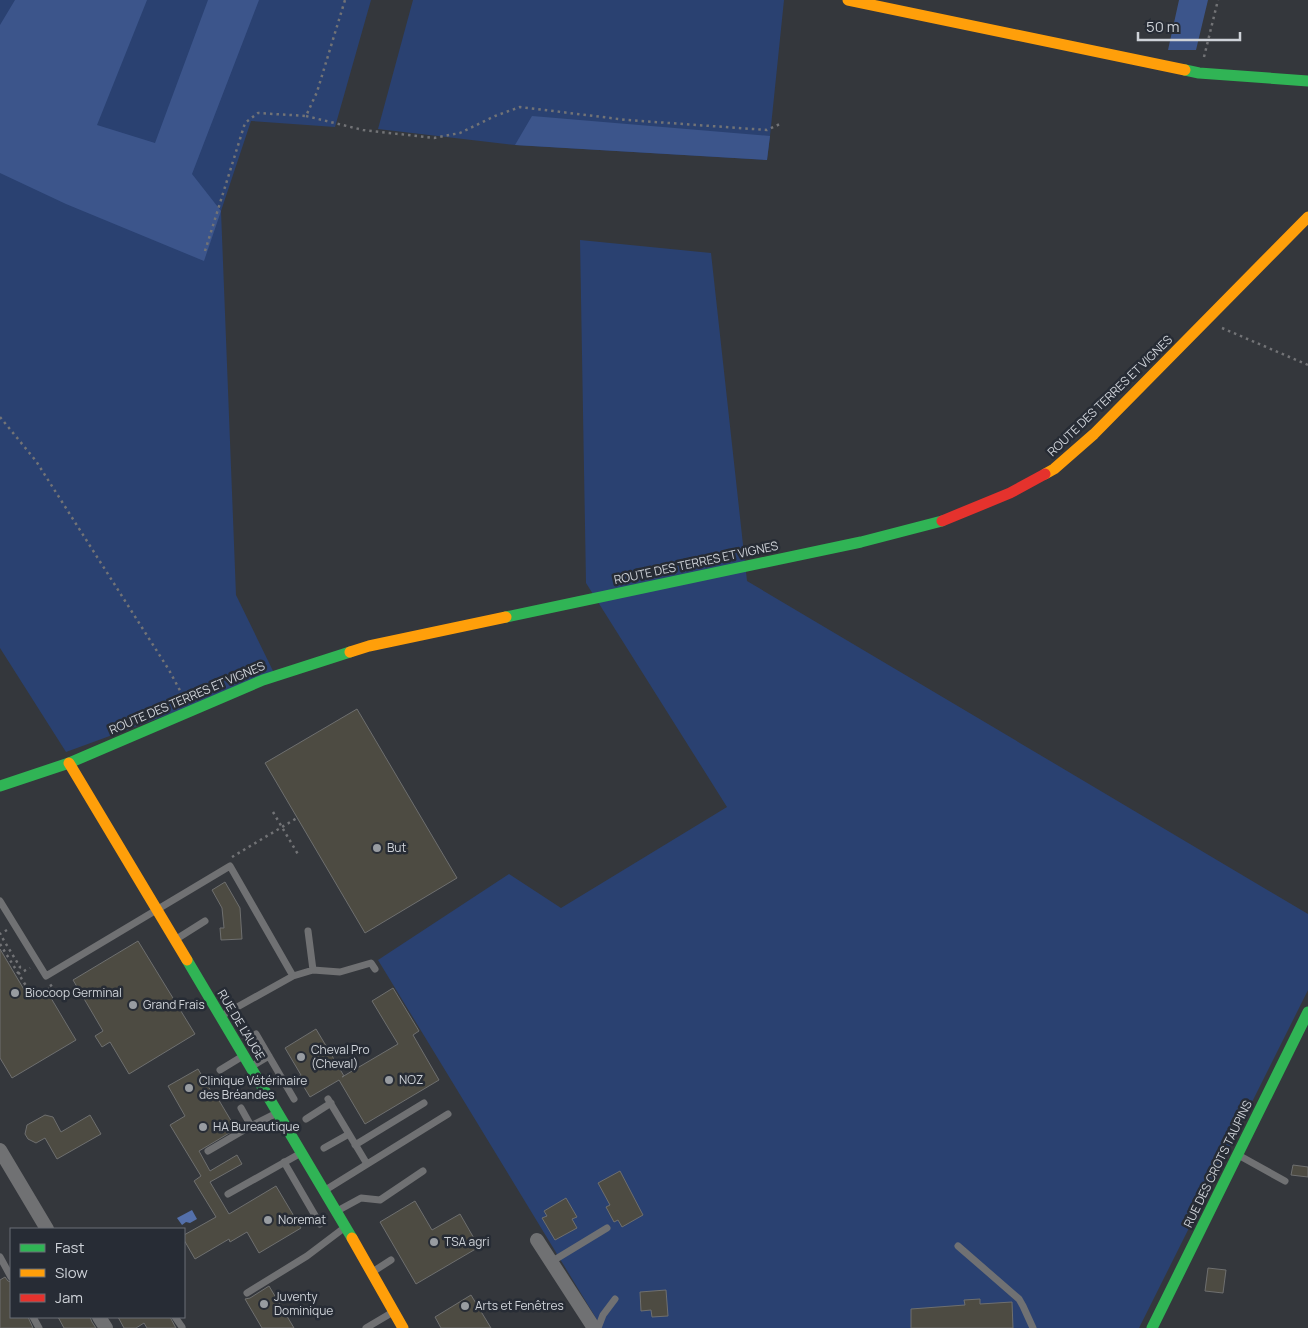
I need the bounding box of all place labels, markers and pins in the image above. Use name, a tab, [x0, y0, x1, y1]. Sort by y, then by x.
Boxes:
place label: But	[387, 839, 406, 856]
marker: But	[371, 842, 383, 854]
place label: Biocoop Germinal	[25, 984, 122, 1001]
marker: Biocoop Germinal	[9, 987, 21, 999]
place label: Grand Frais	[143, 996, 205, 1013]
marker: Grand Frais	[127, 999, 139, 1011]
place label: Cheval Pro (Cheval)	[311, 1041, 370, 1072]
marker: Cheval Pro (Cheval)	[295, 1051, 307, 1063]
place label: NOZ	[399, 1071, 423, 1088]
place label: Clinique Vétérinaire des Bréandes	[199, 1072, 307, 1103]
marker: NOZ	[383, 1074, 395, 1086]
marker: Clinique Vétérinaire des Bréandes	[183, 1082, 195, 1094]
place label: HA Bureautique	[213, 1118, 299, 1135]
marker: HA Bureautique	[197, 1121, 209, 1133]
place label: Noremat	[278, 1211, 326, 1228]
marker: Noremat	[262, 1214, 274, 1226]
place label: TSA agri	[444, 1233, 489, 1250]
marker: TSA agri	[428, 1236, 440, 1248]
place label: Juventy Dominique	[274, 1288, 333, 1319]
place label: Arts et Fenêtres	[475, 1297, 564, 1314]
marker: Juventy Dominique	[258, 1298, 270, 1310]
marker: Arts et Fenêtres	[459, 1300, 471, 1312]

